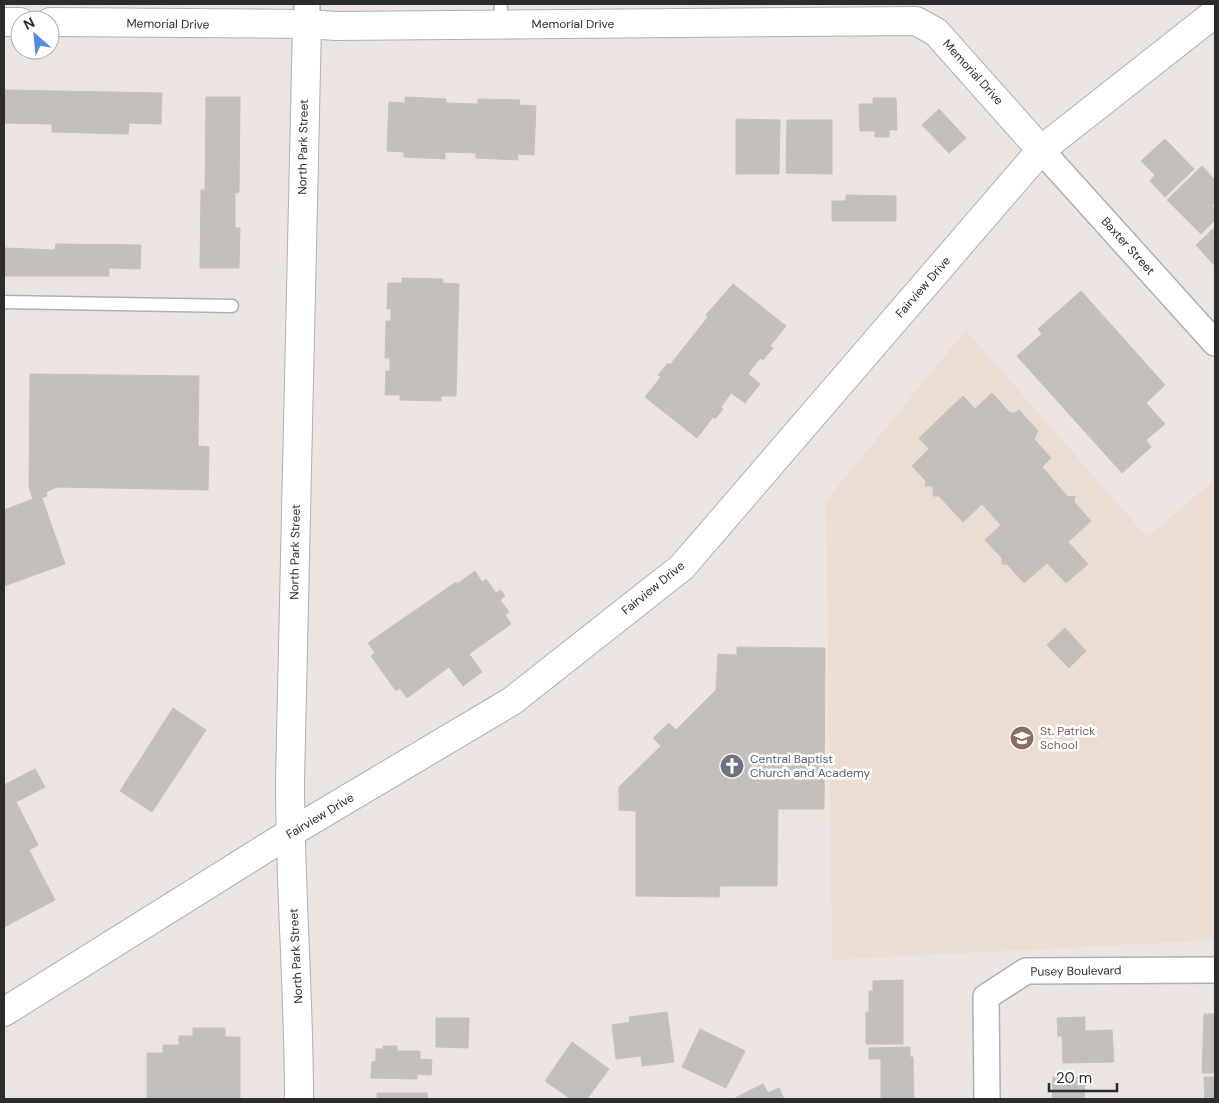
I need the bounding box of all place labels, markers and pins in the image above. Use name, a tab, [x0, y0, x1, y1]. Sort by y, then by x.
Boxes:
place label: St. Patrick School	[1040, 723, 1095, 753]
school or university icon: St. Patrick School	[1009, 725, 1035, 751]
place label: Central Baptist Church and Academy	[750, 751, 871, 781]
church icon: Central Baptist Church and Academy	[719, 753, 745, 779]

